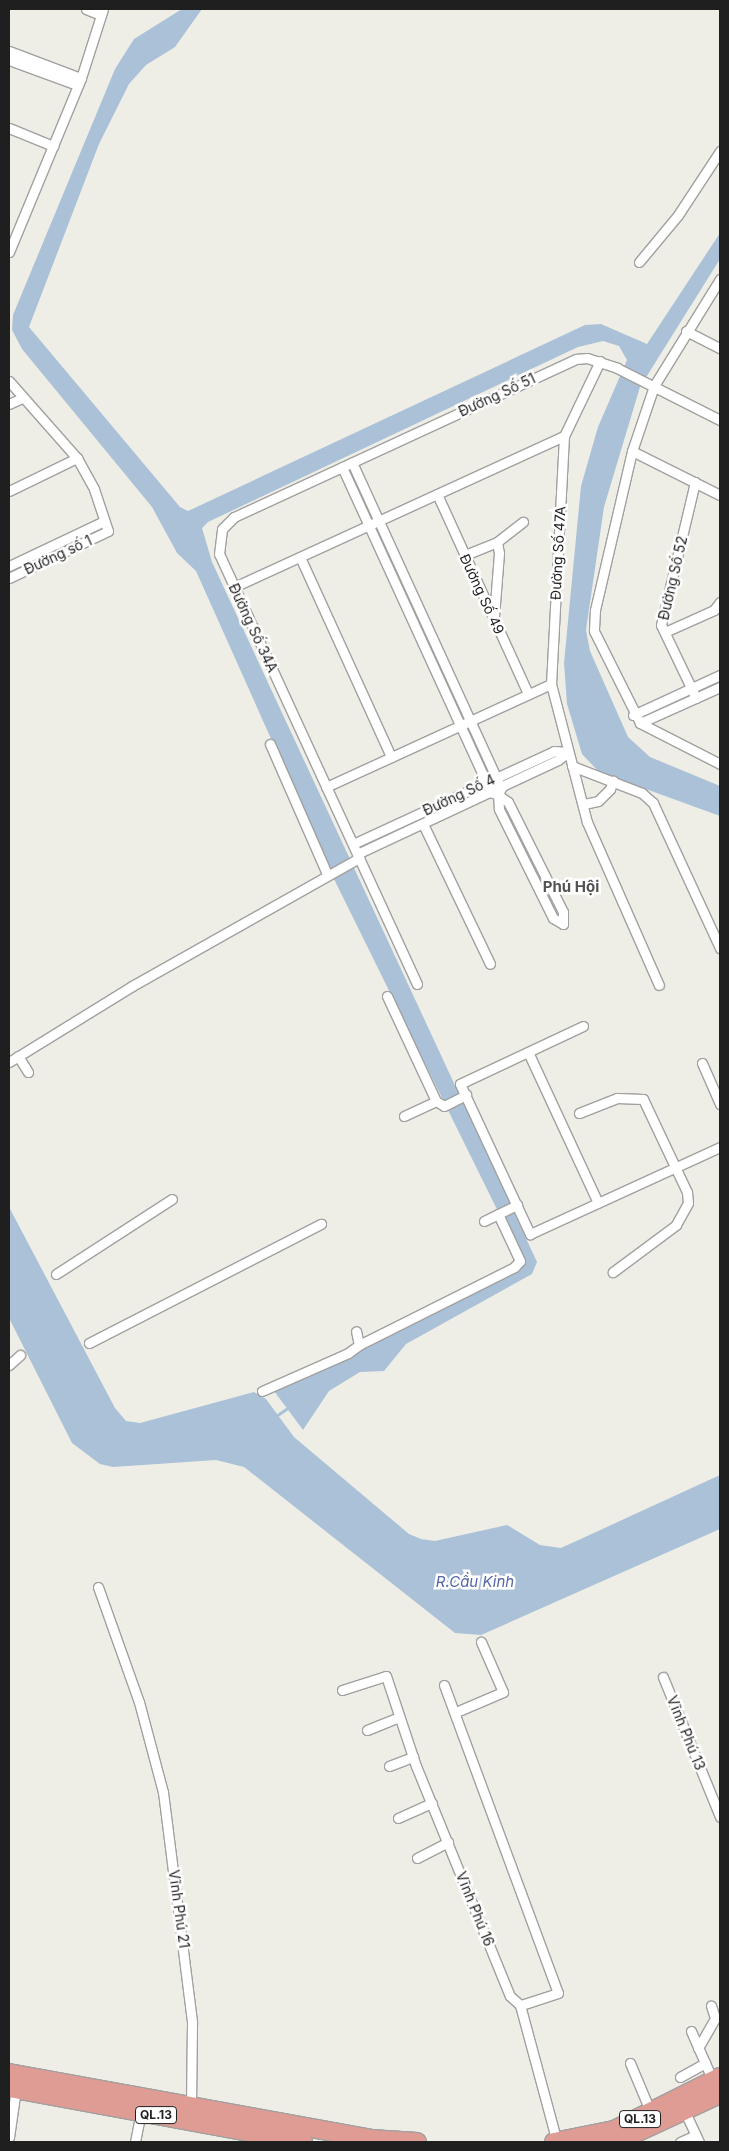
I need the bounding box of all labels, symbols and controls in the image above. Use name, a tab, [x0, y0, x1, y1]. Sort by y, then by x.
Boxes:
street label: Đường Số 51	[456, 370, 538, 420]
street label: Đường Số 47A	[547, 506, 569, 600]
street label: Đường số 1	[21, 532, 95, 578]
street label: Đường Số 52	[655, 534, 691, 622]
street label: Đường Số 49	[456, 551, 508, 637]
street label: Đường Số 34A	[225, 581, 281, 675]
street label: Đường Số 4	[420, 771, 498, 819]
district label: Phú Hội	[543, 878, 599, 896]
water label: R.Cầu Kinh	[436, 1573, 514, 1591]
street label: Vĩnh Phú 13	[663, 1693, 709, 1773]
street label: Vĩnh Phú 21	[165, 1869, 193, 1949]
street label: Vĩnh Phú 16	[452, 1869, 498, 1949]
road number: QL.13	[135, 2106, 177, 2124]
road number: QL.13	[619, 2110, 661, 2128]

